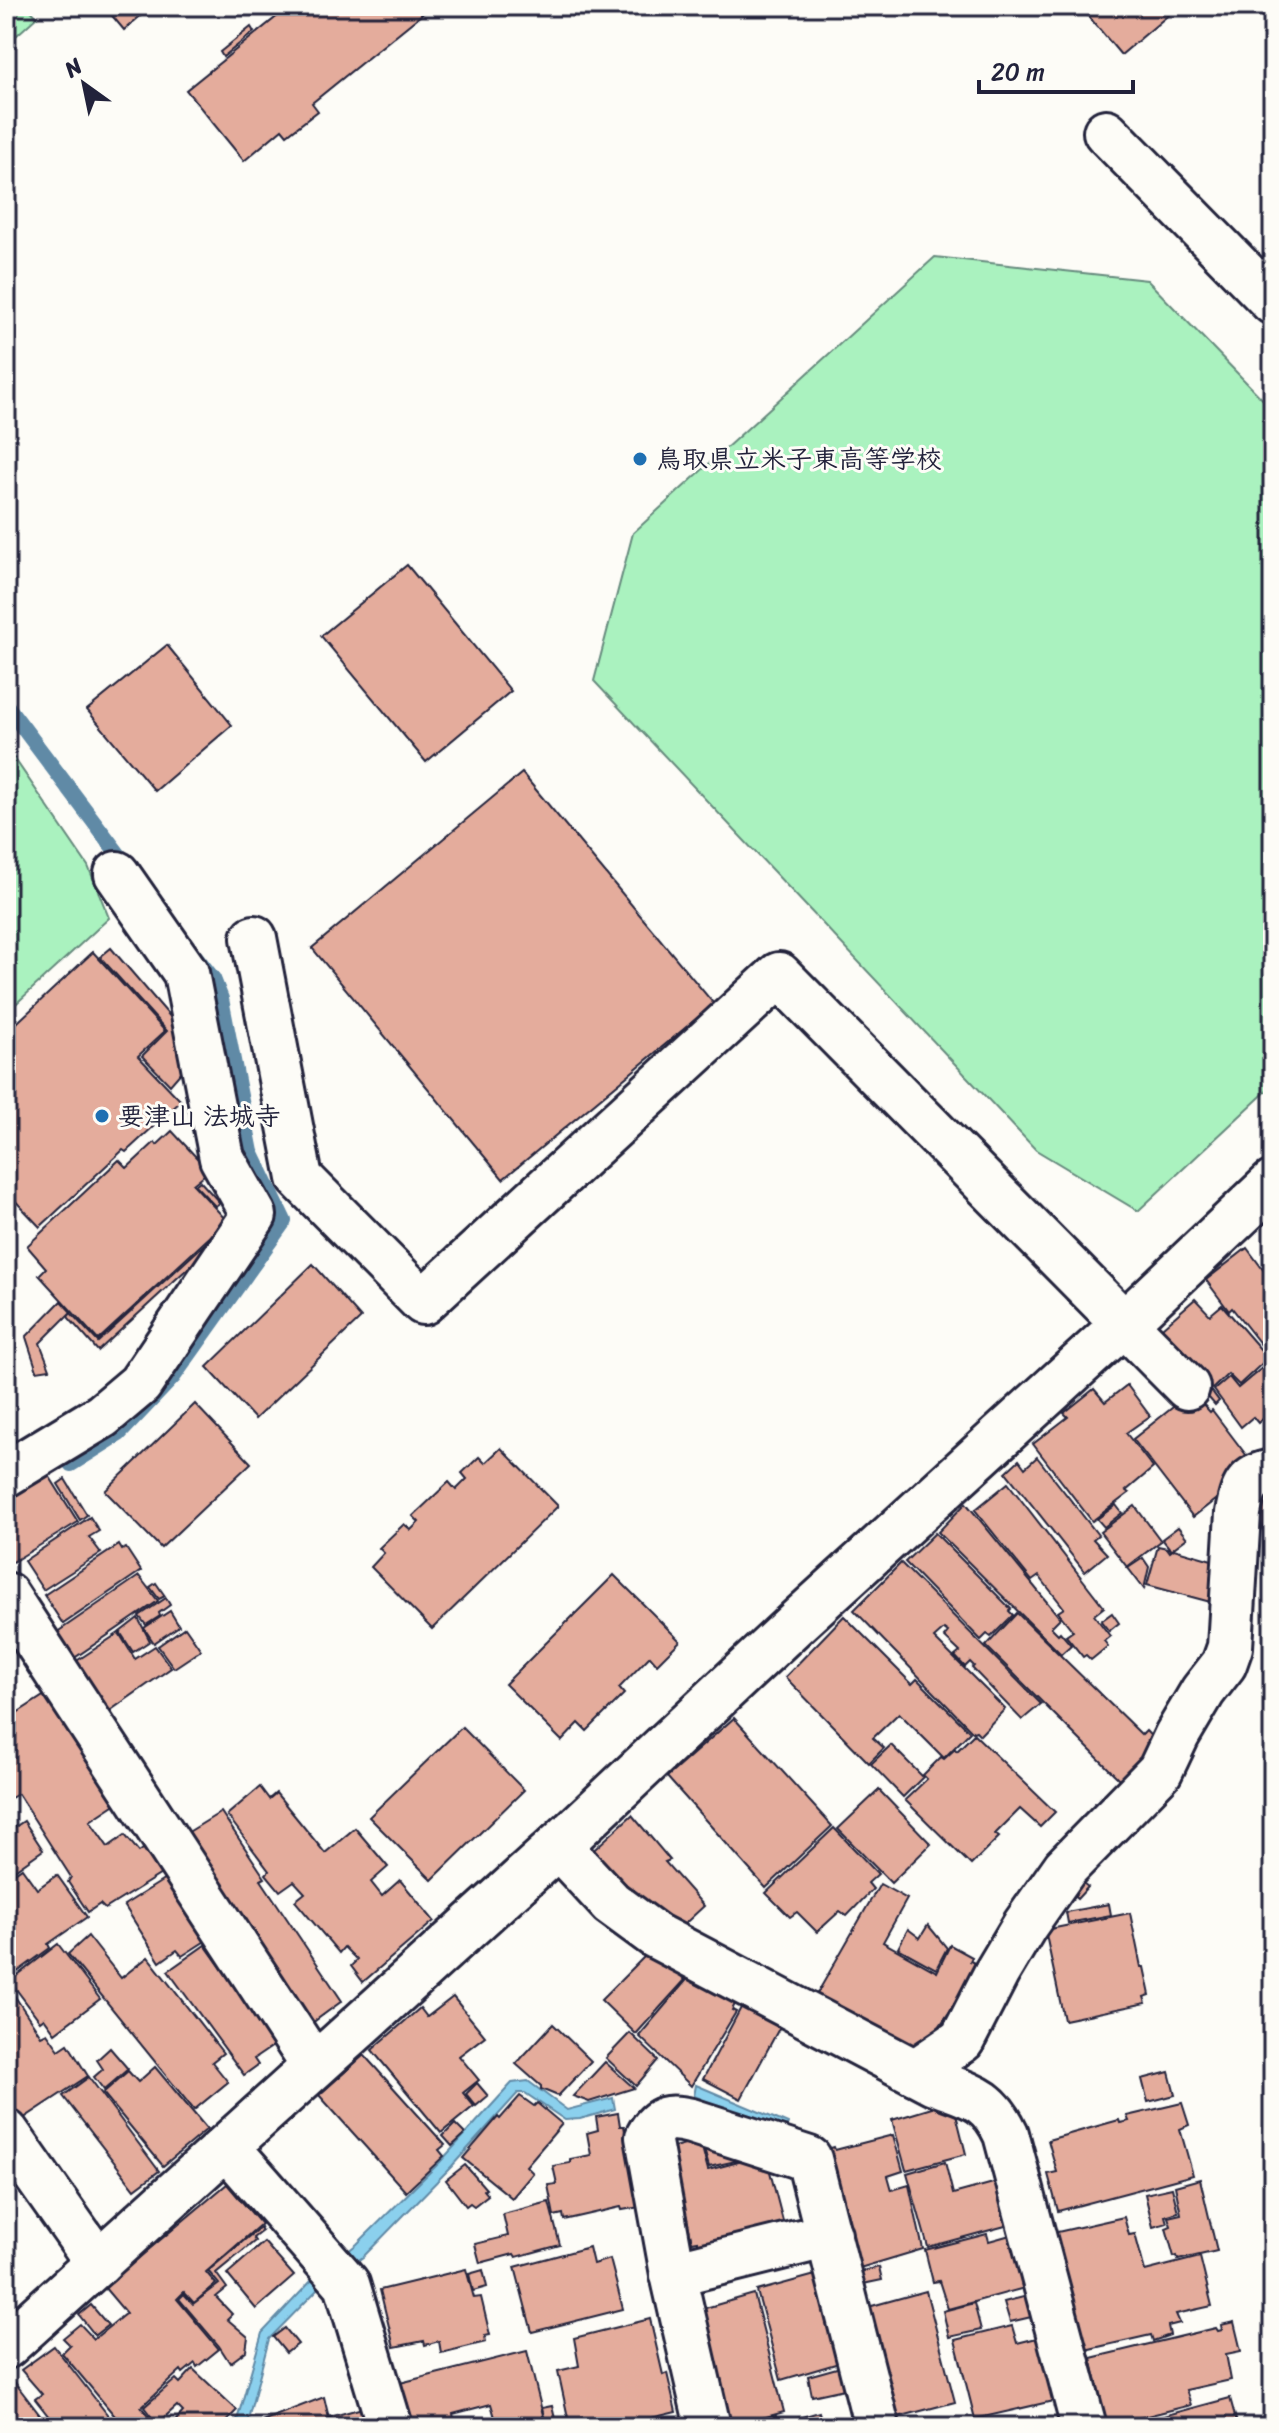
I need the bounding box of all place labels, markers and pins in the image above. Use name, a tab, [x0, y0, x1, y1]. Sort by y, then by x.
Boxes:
place label: 鳥取県立米子東高等学校	[656, 436, 942, 482]
marker: 鳥取県立米子東高等学校	[631, 450, 649, 468]
place label: 要津山 法城寺	[118, 1093, 281, 1139]
marker: 要津山 法城寺	[93, 1107, 111, 1125]

